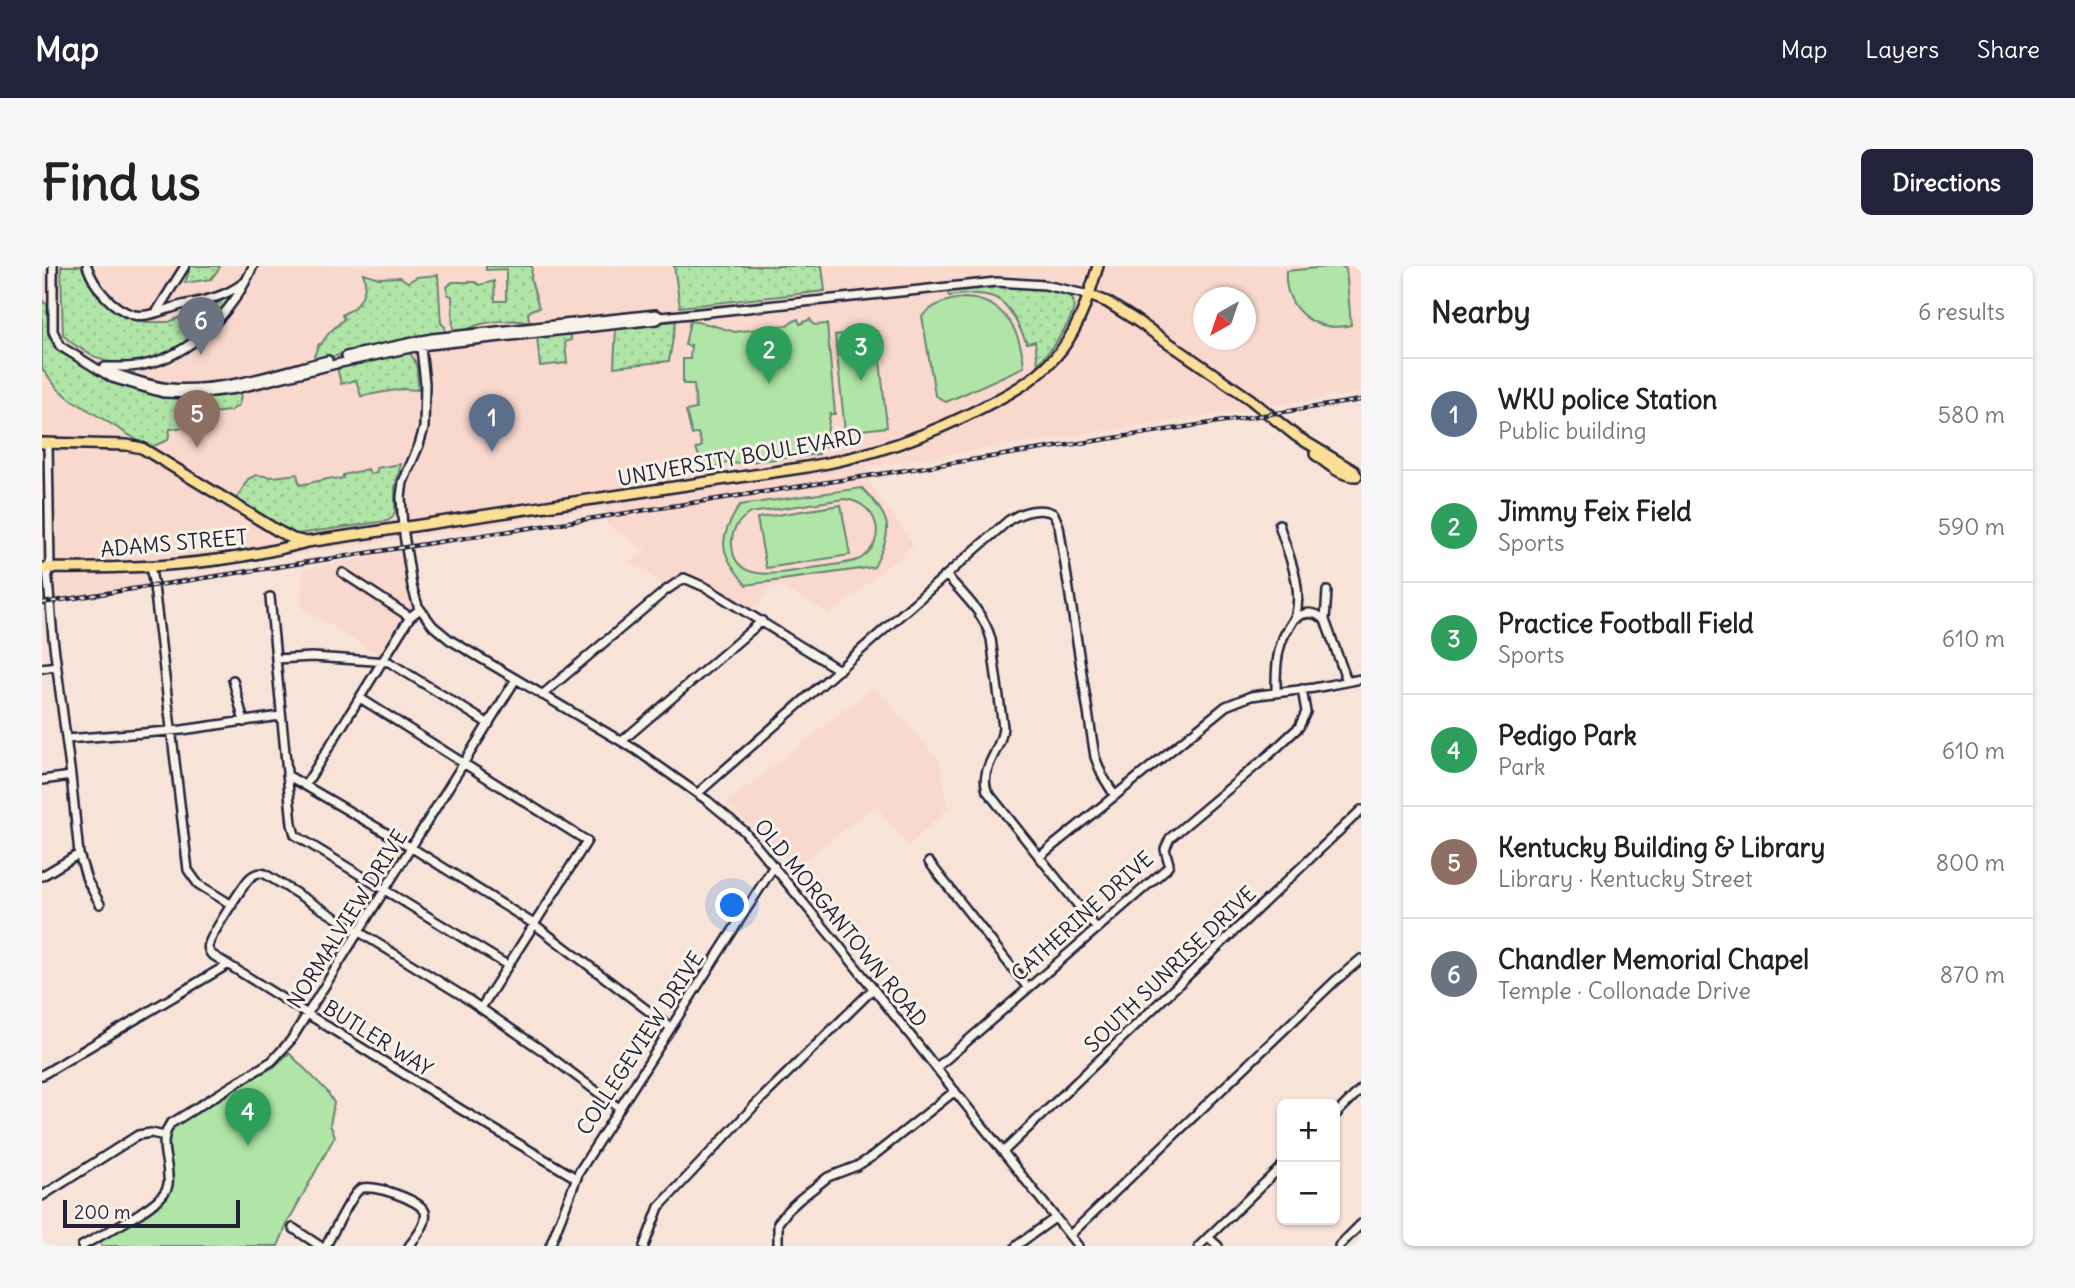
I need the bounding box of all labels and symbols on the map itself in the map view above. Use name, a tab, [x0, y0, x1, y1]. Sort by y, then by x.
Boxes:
north arrow	[1193, 287, 1256, 350]
pin: 6	[178, 297, 224, 355]
pin: 3	[838, 323, 884, 381]
pin: 2	[746, 326, 792, 384]
pin: 5	[174, 390, 220, 448]
pin: 1	[469, 394, 515, 452]
street label: UNIVERSITY BOULEVARD	[616, 422, 864, 492]
street label: ADAMS STREET	[100, 523, 248, 563]
street label: OLD MORGANTOWN ROAD	[749, 813, 933, 1033]
street label: NORMALVIEW DRIVE	[281, 824, 413, 1014]
street label: CATHERINE DRIVE	[1005, 845, 1159, 987]
street label: SOUTH SUNRISE DRIVE	[1079, 880, 1261, 1058]
your location	[715, 888, 749, 922]
street label: COLLEGEVIEW DRIVE	[570, 946, 710, 1140]
street label: BUTLER WAY	[318, 994, 438, 1083]
pin: 4	[225, 1088, 271, 1146]
scale bar	[63, 1197, 240, 1229]

